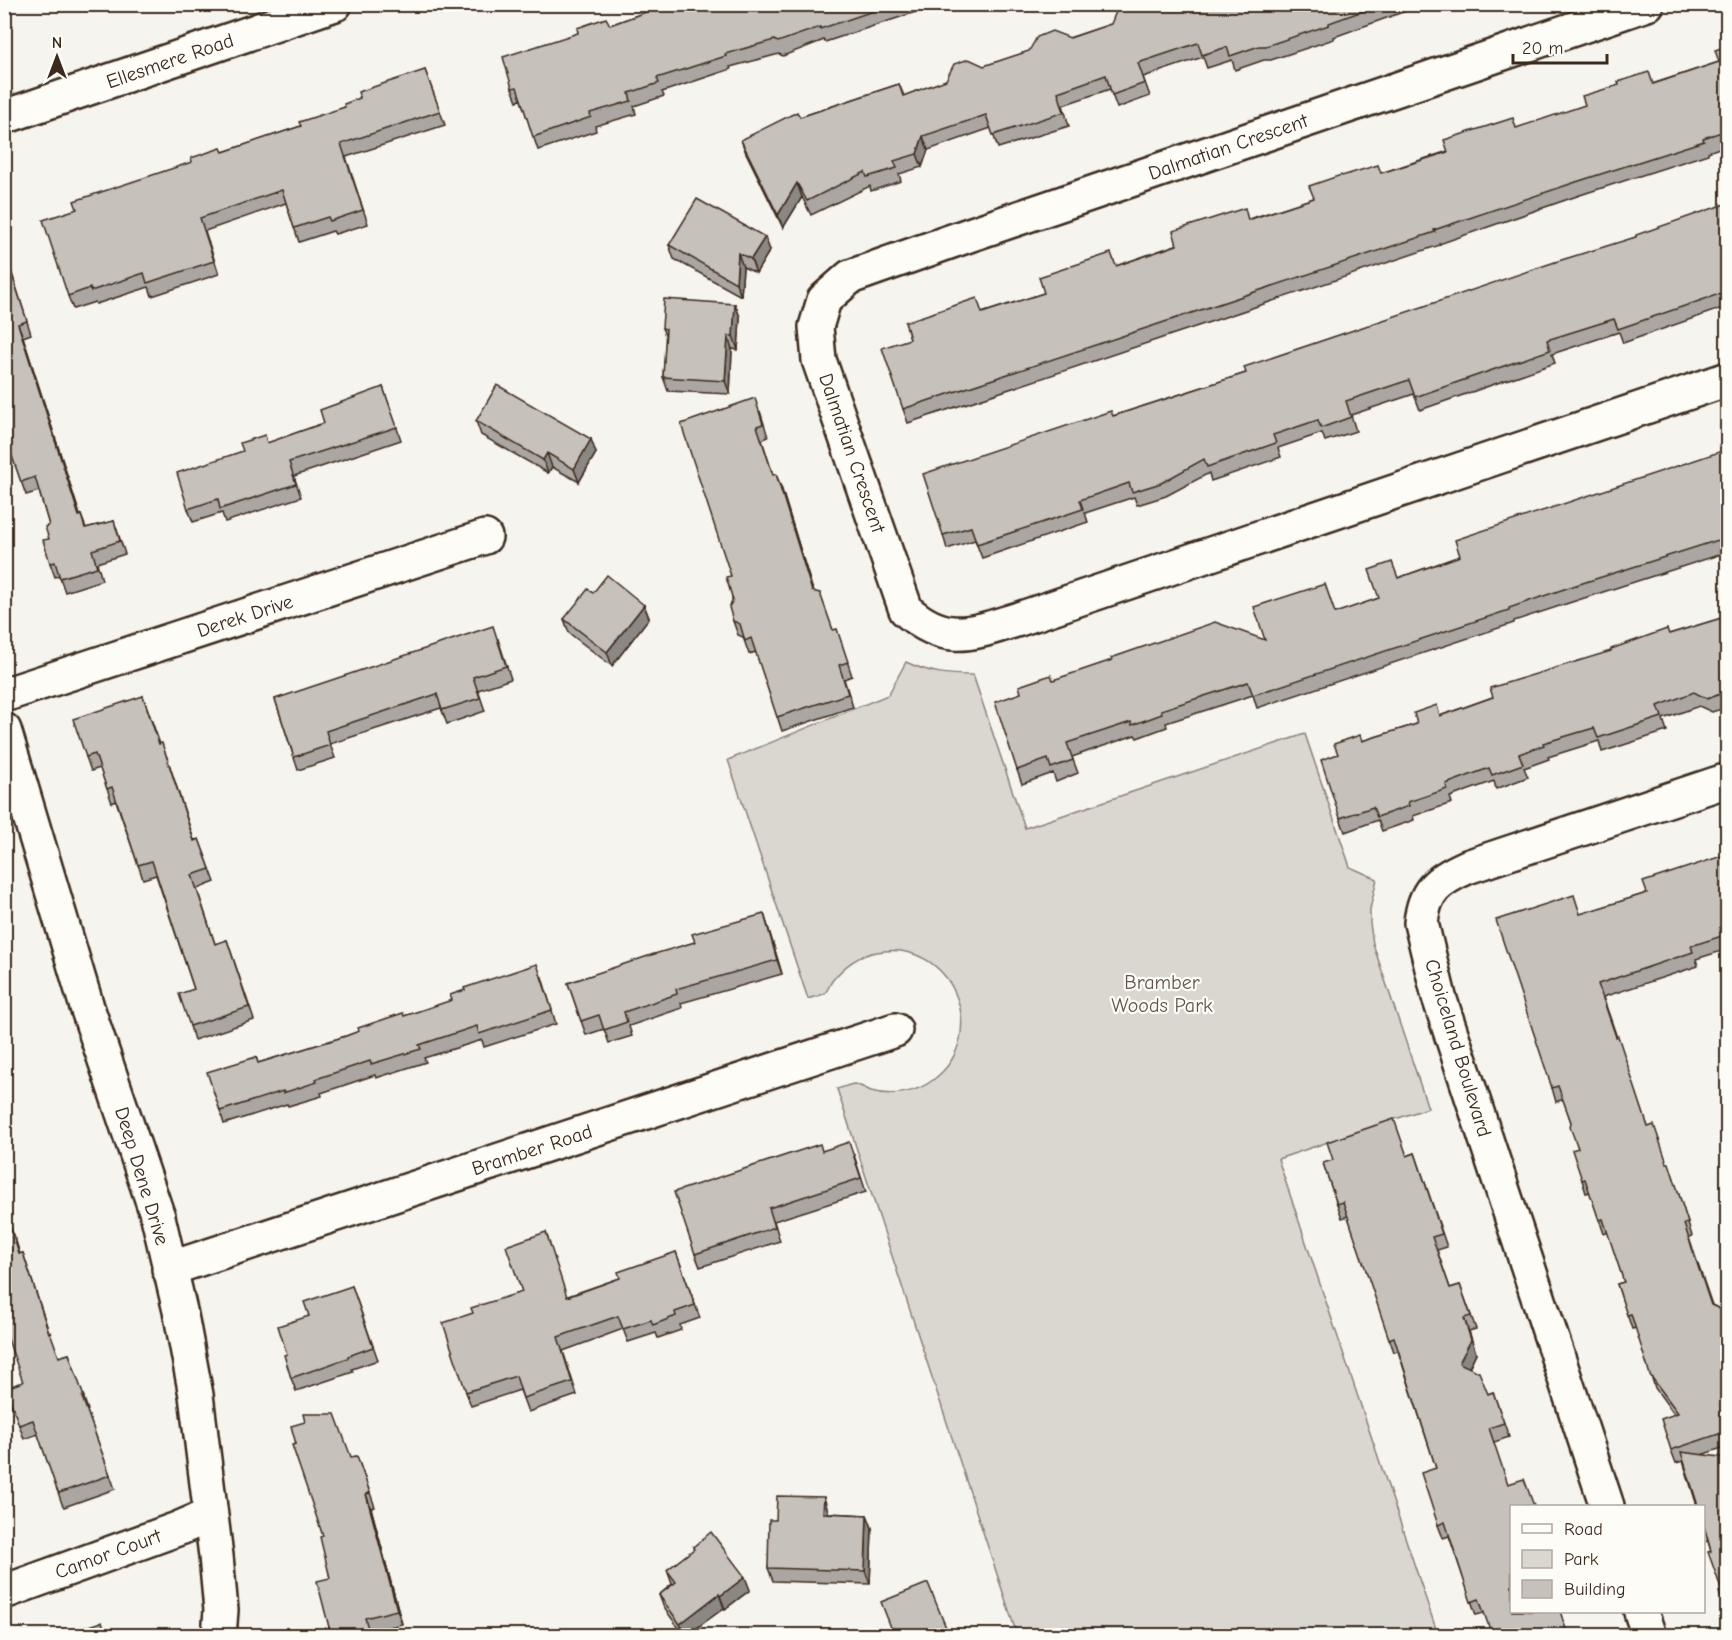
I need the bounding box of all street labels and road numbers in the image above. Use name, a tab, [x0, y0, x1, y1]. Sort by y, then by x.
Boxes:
street label: Ellesmere Road	[103, 28, 237, 94]
street label: Dalmatian Crescent	[1145, 109, 1312, 185]
street label: Dalmatian Crescent	[814, 370, 890, 537]
street label: Derek Drive	[194, 590, 296, 642]
street label: Choiceland Boulevard	[1420, 956, 1496, 1140]
street label: Deep Dene Drive	[110, 1104, 174, 1248]
street label: Bramber Road	[469, 1120, 595, 1180]
street label: Camor Court	[52, 1524, 165, 1584]

